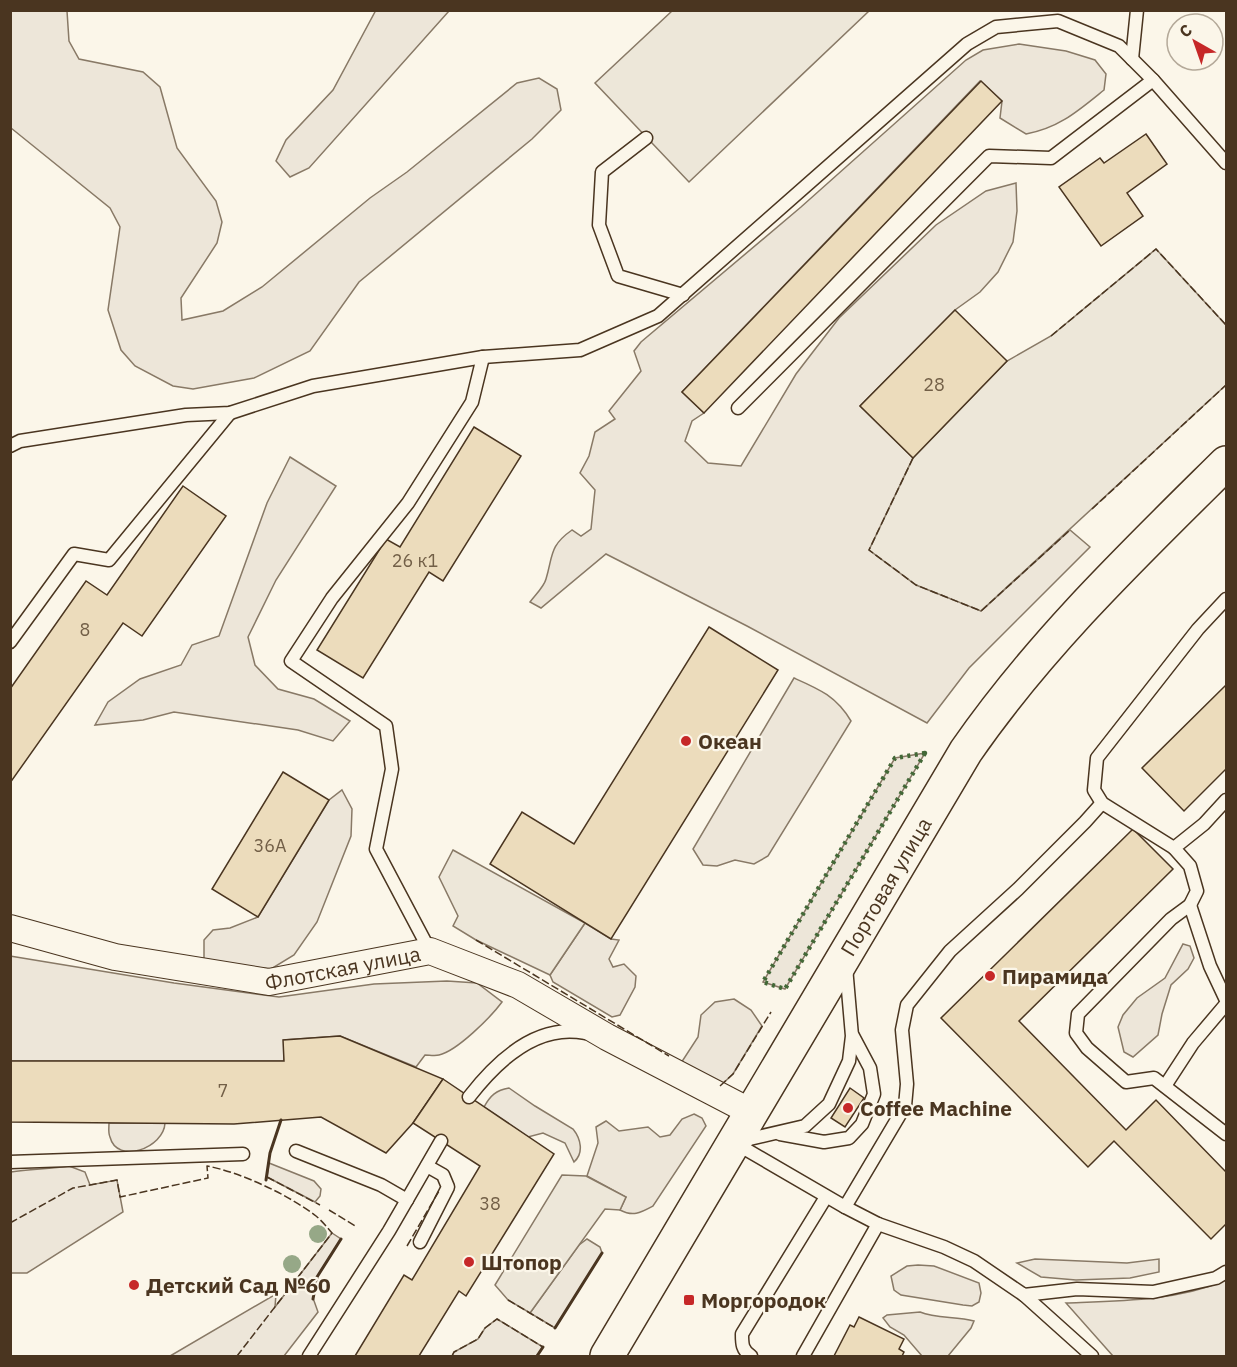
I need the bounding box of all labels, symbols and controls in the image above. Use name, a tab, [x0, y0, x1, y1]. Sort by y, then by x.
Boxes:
north arrow	[1165, 12, 1225, 72]
text: С	[1175, 19, 1196, 42]
house number: 28	[923, 373, 945, 396]
house number: 26 к1	[392, 549, 438, 572]
house number: 8	[80, 618, 90, 641]
place label: Океан	[698, 727, 762, 755]
marker: Океан	[679, 734, 693, 748]
street label: Портовая улица	[834, 812, 938, 961]
house number: 36А	[253, 834, 287, 857]
street label: Флотская улица	[262, 939, 423, 997]
place label: Пирамида	[1002, 962, 1108, 990]
marker: Пирамида	[983, 969, 997, 983]
house number: 7	[218, 1079, 228, 1102]
place label: Coffee Machine	[860, 1094, 1012, 1122]
marker: Coffee Machine	[841, 1101, 855, 1115]
house number: 38	[479, 1192, 501, 1215]
place label: Штопор	[481, 1248, 562, 1276]
marker: Штопор	[462, 1255, 476, 1269]
place label: Детский Сад №60	[146, 1271, 331, 1299]
marker: Детский Сад №60	[127, 1278, 141, 1292]
place label: Моргородок	[701, 1286, 826, 1314]
marker: Моргородок	[682, 1293, 696, 1307]

